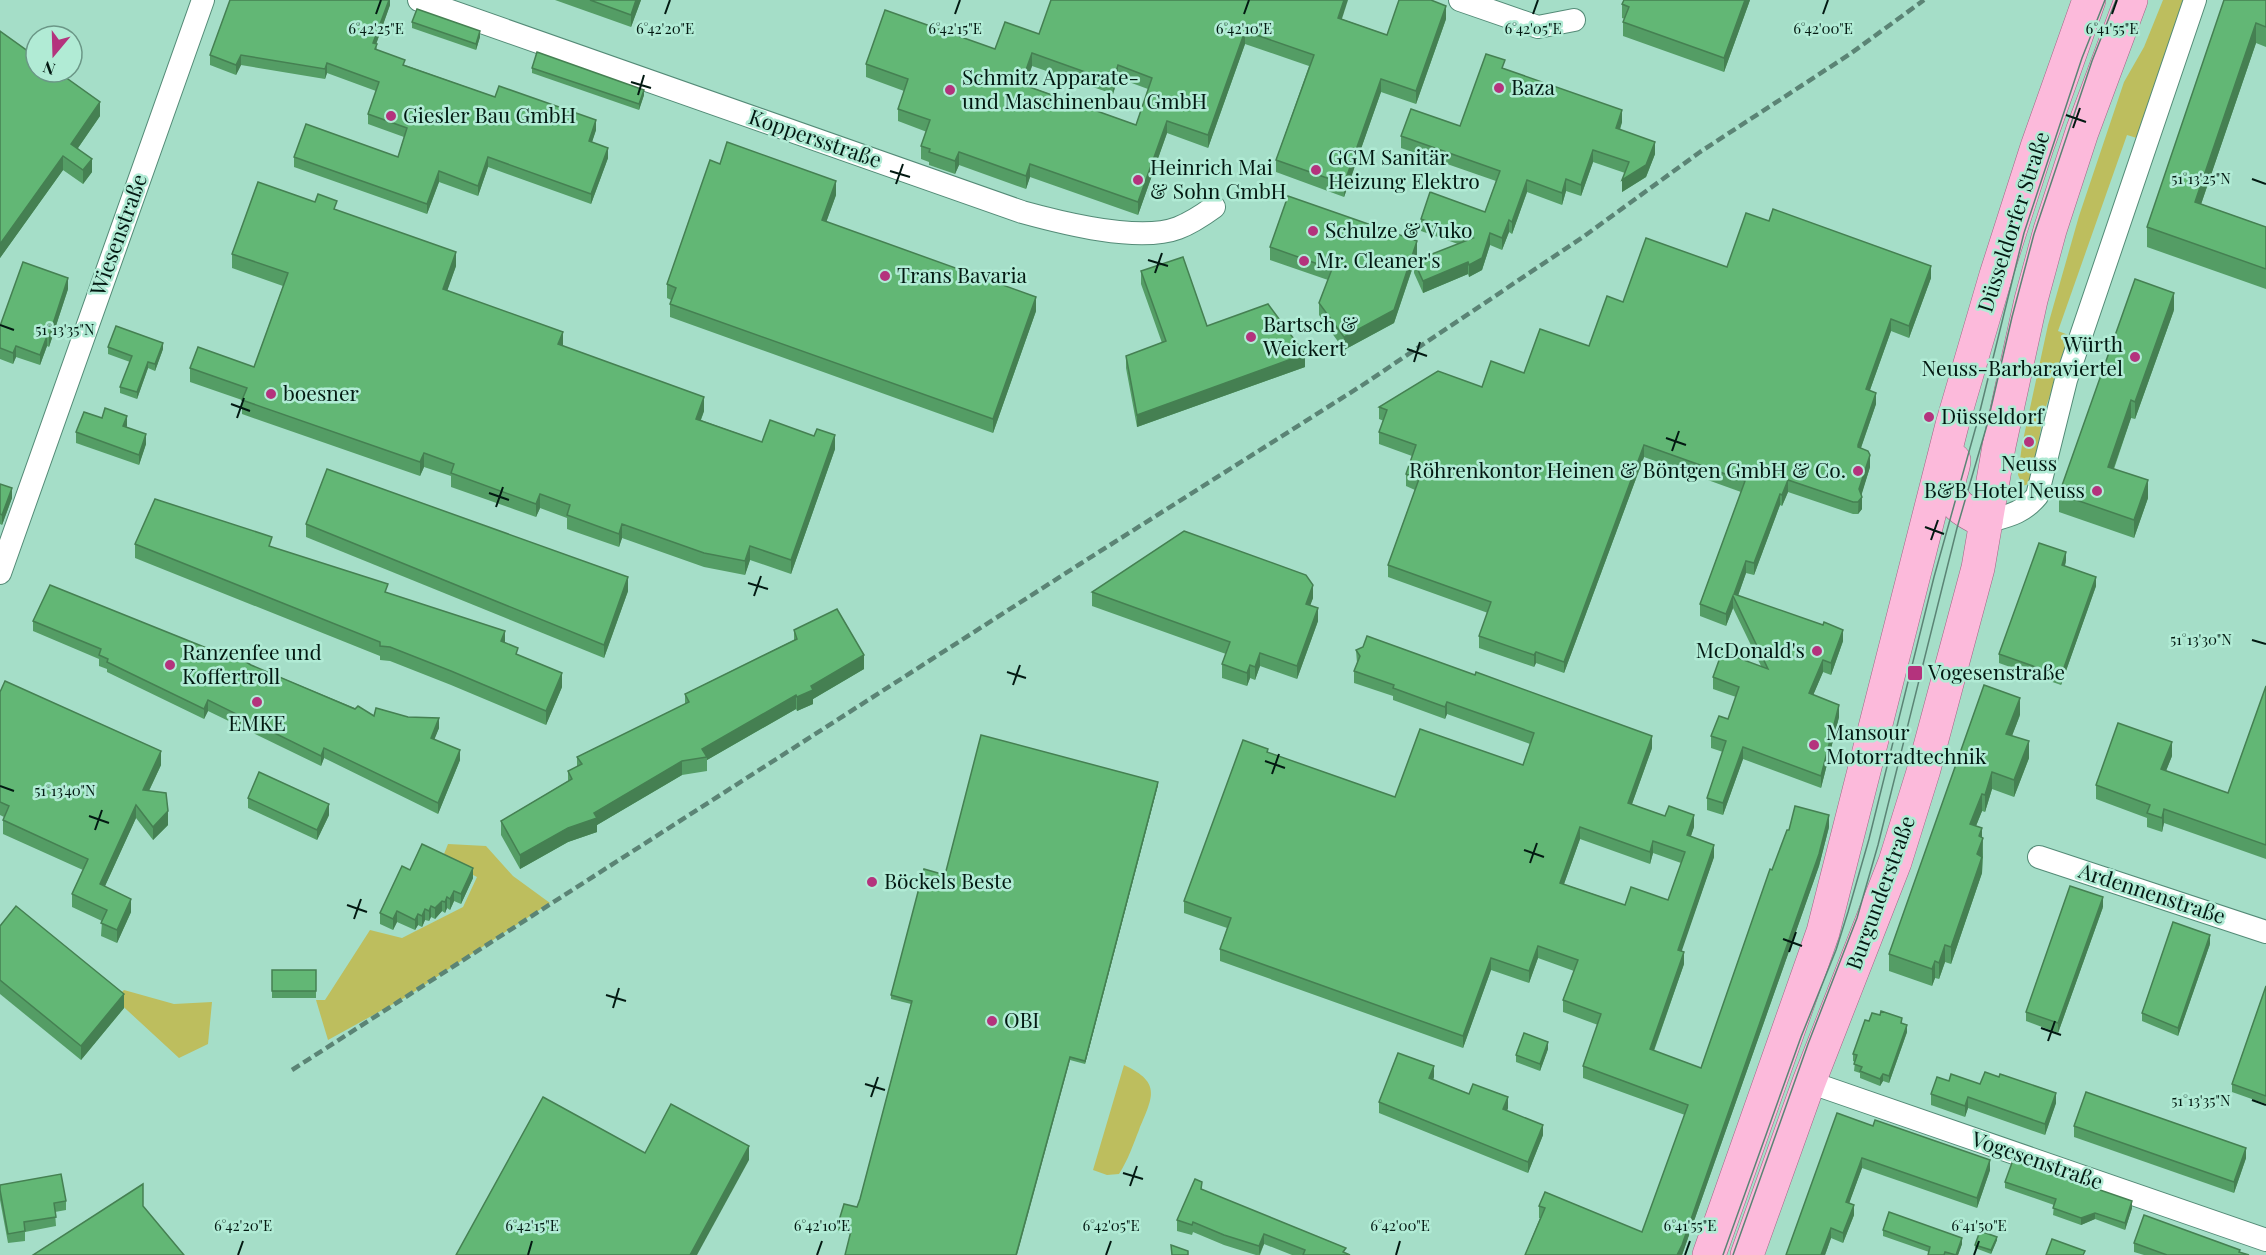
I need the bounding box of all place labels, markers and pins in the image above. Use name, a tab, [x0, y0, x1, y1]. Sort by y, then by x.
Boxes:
place label: Schmitz Apparate- und Maschinenbau GmbH	[962, 62, 1207, 114]
place label: Baza	[1511, 72, 1556, 100]
marker: Baza	[1492, 81, 1506, 95]
marker: Schmitz Apparate- und Maschinenbau GmbH	[943, 83, 957, 97]
place label: Giesler Bau GmbH	[403, 100, 576, 128]
marker: Giesler Bau GmbH	[384, 109, 398, 123]
place label: GGM Sanitär Heizung Elektro	[1328, 142, 1480, 194]
place label: Heinrich Mai & Sohn GmbH	[1150, 152, 1286, 204]
marker: GGM Sanitär Heizung Elektro	[1309, 163, 1323, 177]
marker: Heinrich Mai & Sohn GmbH	[1131, 173, 1145, 187]
place label: Schulze & Vuko	[1325, 215, 1473, 243]
marker: Schulze & Vuko	[1306, 224, 1320, 238]
place label: Mr. Cleaner's	[1316, 245, 1441, 273]
marker: Mr. Cleaner's	[1297, 254, 1311, 268]
place label: Trans Bavaria	[897, 260, 1028, 288]
marker: Trans Bavaria	[878, 269, 892, 283]
place label: Bartsch & Weickert	[1262, 309, 1358, 361]
place label: Würth Neuss-Barbaraviertel	[1922, 329, 2124, 381]
marker: Bartsch & Weickert	[1244, 330, 1258, 344]
marker: Würth Neuss-Barbaraviertel	[2128, 350, 2142, 364]
place label: boesner	[283, 378, 360, 406]
marker: boesner	[264, 387, 278, 401]
place label: Düsseldorf	[1941, 401, 2046, 429]
marker: Düsseldorf	[1922, 410, 1936, 424]
marker: Neuss	[2022, 435, 2036, 449]
place label: Neuss	[2001, 448, 2057, 476]
place label: Röhrenkontor Heinen & Böntgen GmbH & Co.	[1409, 455, 1846, 483]
marker: Röhrenkontor Heinen & Böntgen GmbH & Co.	[1851, 464, 1865, 478]
place label: B&B Hotel Neuss	[1924, 475, 2085, 503]
marker: B&B Hotel Neuss	[2090, 484, 2104, 498]
place label: McDonald's	[1696, 635, 1805, 663]
place label: Ranzenfee und Koffertroll	[182, 637, 322, 689]
marker: McDonald's	[1810, 644, 1824, 658]
place label: Vogesenstraße	[1927, 657, 2065, 685]
marker: Ranzenfee und Koffertroll	[163, 658, 177, 672]
marker: Vogesenstraße	[1906, 664, 1924, 682]
marker: EMKE	[250, 695, 264, 709]
place label: EMKE	[228, 708, 286, 736]
place label: Mansour Motorradtechnik	[1826, 717, 1987, 769]
marker: Mansour Motorradtechnik	[1807, 738, 1821, 752]
place label: Böckels Beste	[884, 866, 1012, 894]
marker: Böckels Beste	[865, 875, 879, 889]
place label: OBI	[1004, 1005, 1039, 1033]
marker: OBI	[985, 1014, 999, 1028]

